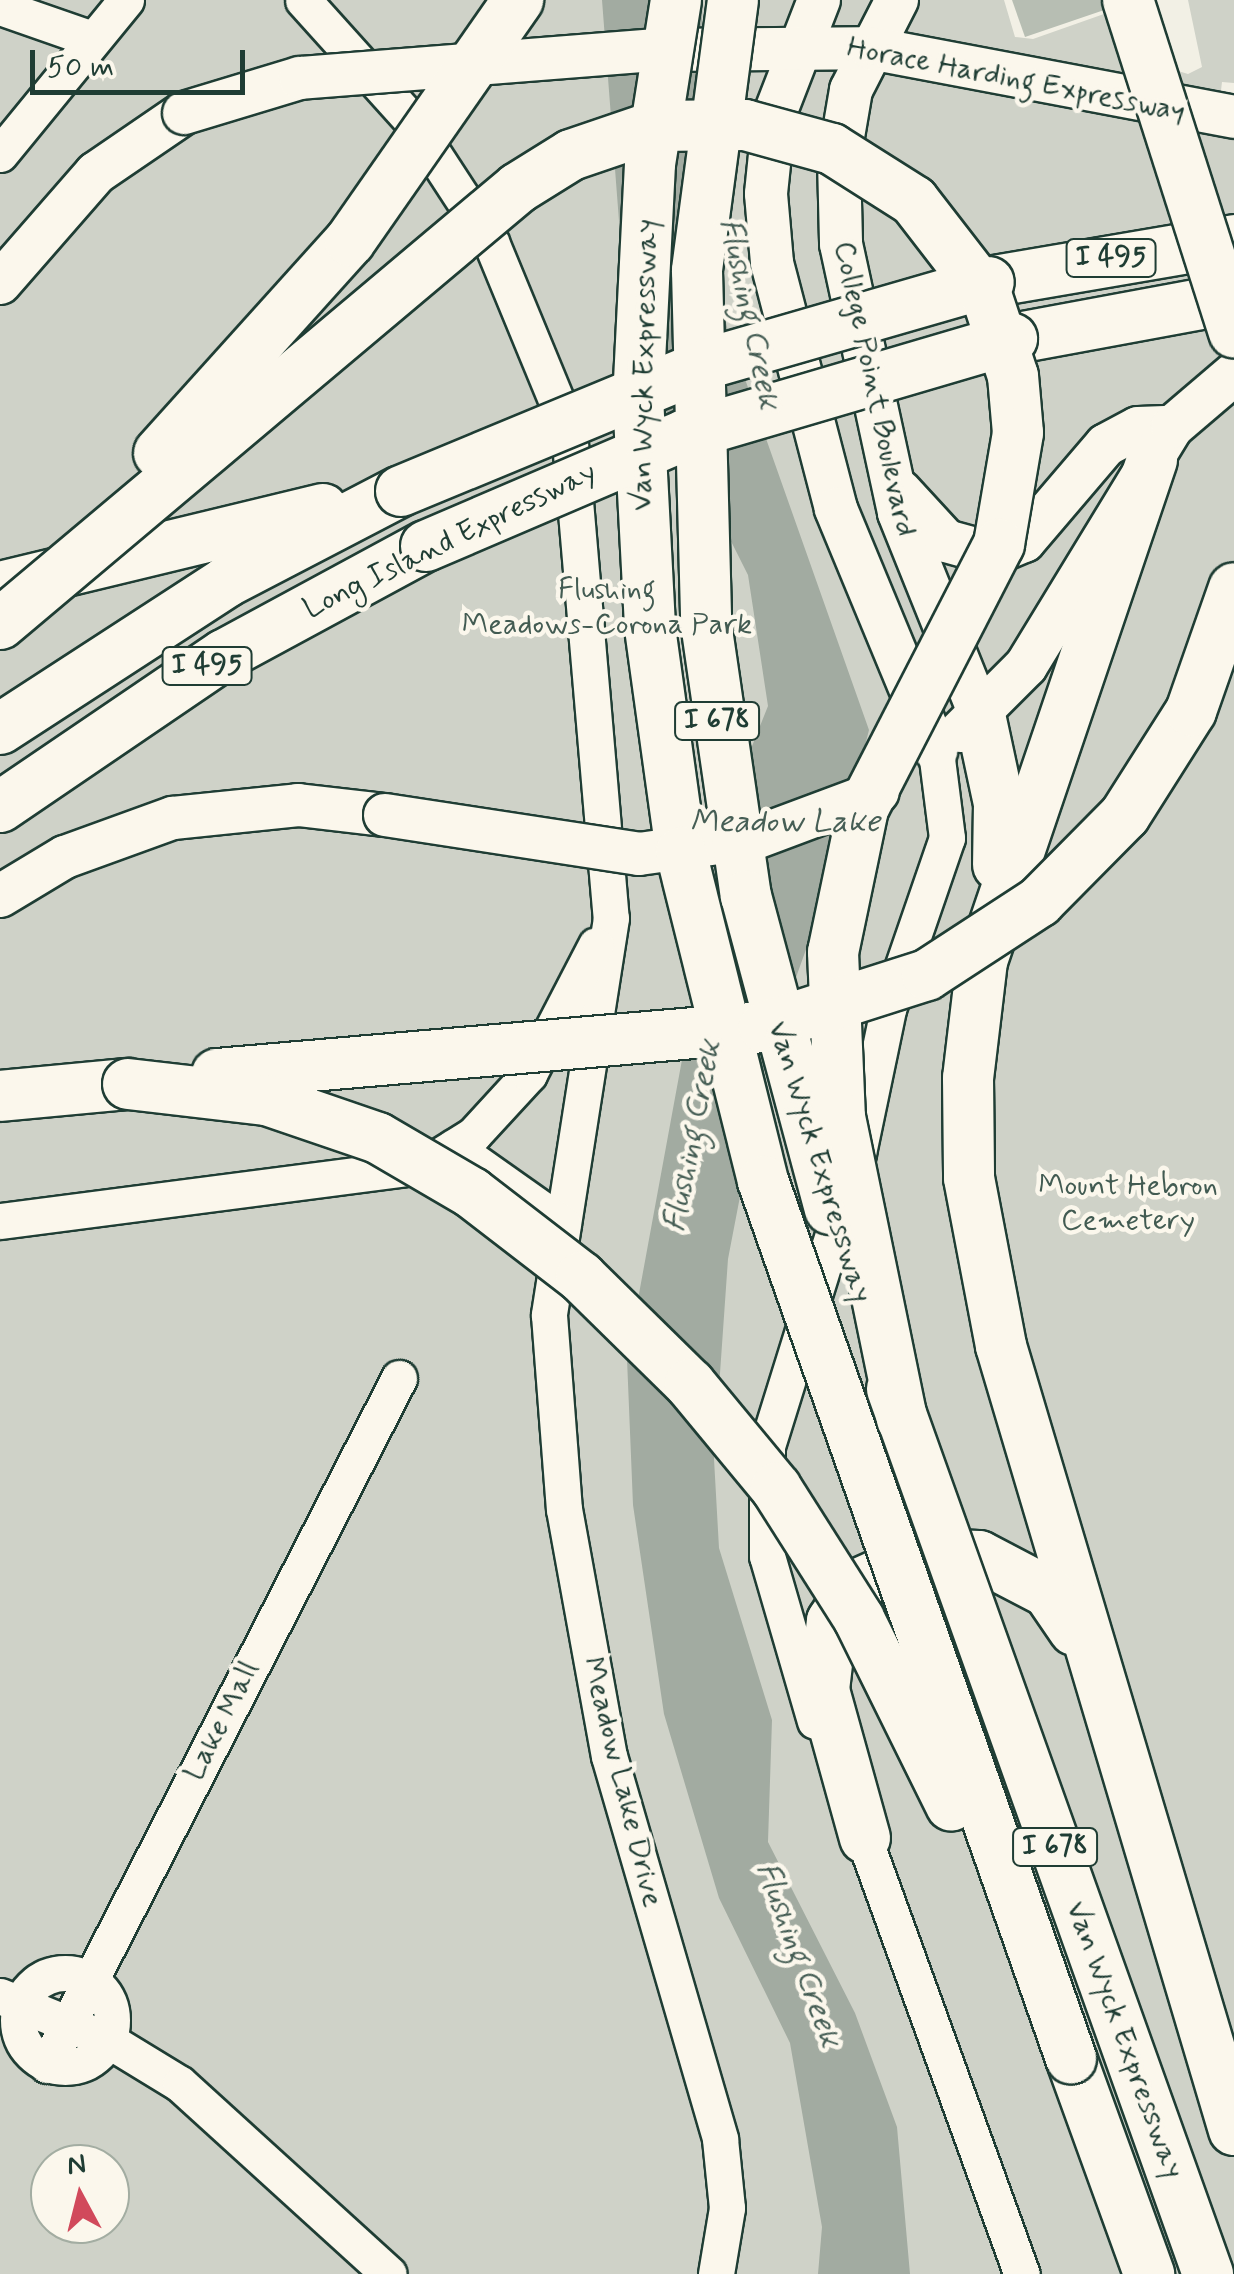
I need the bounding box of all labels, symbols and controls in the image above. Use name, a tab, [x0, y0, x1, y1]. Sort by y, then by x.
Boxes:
street label: Horace Harding Expressway	[837, 28, 1195, 132]
scale bar	[35, 30, 250, 92]
text: 50 m	[47, 48, 114, 87]
water label: Flushing Creek	[710, 216, 788, 412]
street label: Van Wyck Expressway	[624, 218, 666, 512]
road number: I 495	[1064, 235, 1158, 281]
street label: College Point Boulevard	[826, 244, 922, 534]
street label: Long Island Expressway	[296, 454, 604, 628]
park label: Flushing Meadows-Corona Park	[462, 572, 752, 642]
road number: I 495	[160, 643, 254, 689]
road number: I 678	[672, 698, 762, 744]
water label: Meadow Lake	[690, 803, 880, 841]
street label: Van Wyck Expressway	[759, 1016, 879, 1308]
water label: Flushing Creek	[656, 1038, 730, 1234]
park label: Mount Hebron Cemetery	[1038, 1168, 1218, 1238]
street label: Meadow Lake Drive	[574, 1655, 670, 1909]
street label: Lake Mall	[177, 1656, 267, 1786]
road number: I 678	[1010, 1824, 1100, 1870]
water label: Flushing Creek	[747, 1858, 849, 2052]
street label: Van Wyck Expressway	[1057, 1896, 1191, 2184]
north arrow	[30, 2144, 130, 2244]
text: N	[65, 2146, 88, 2185]

